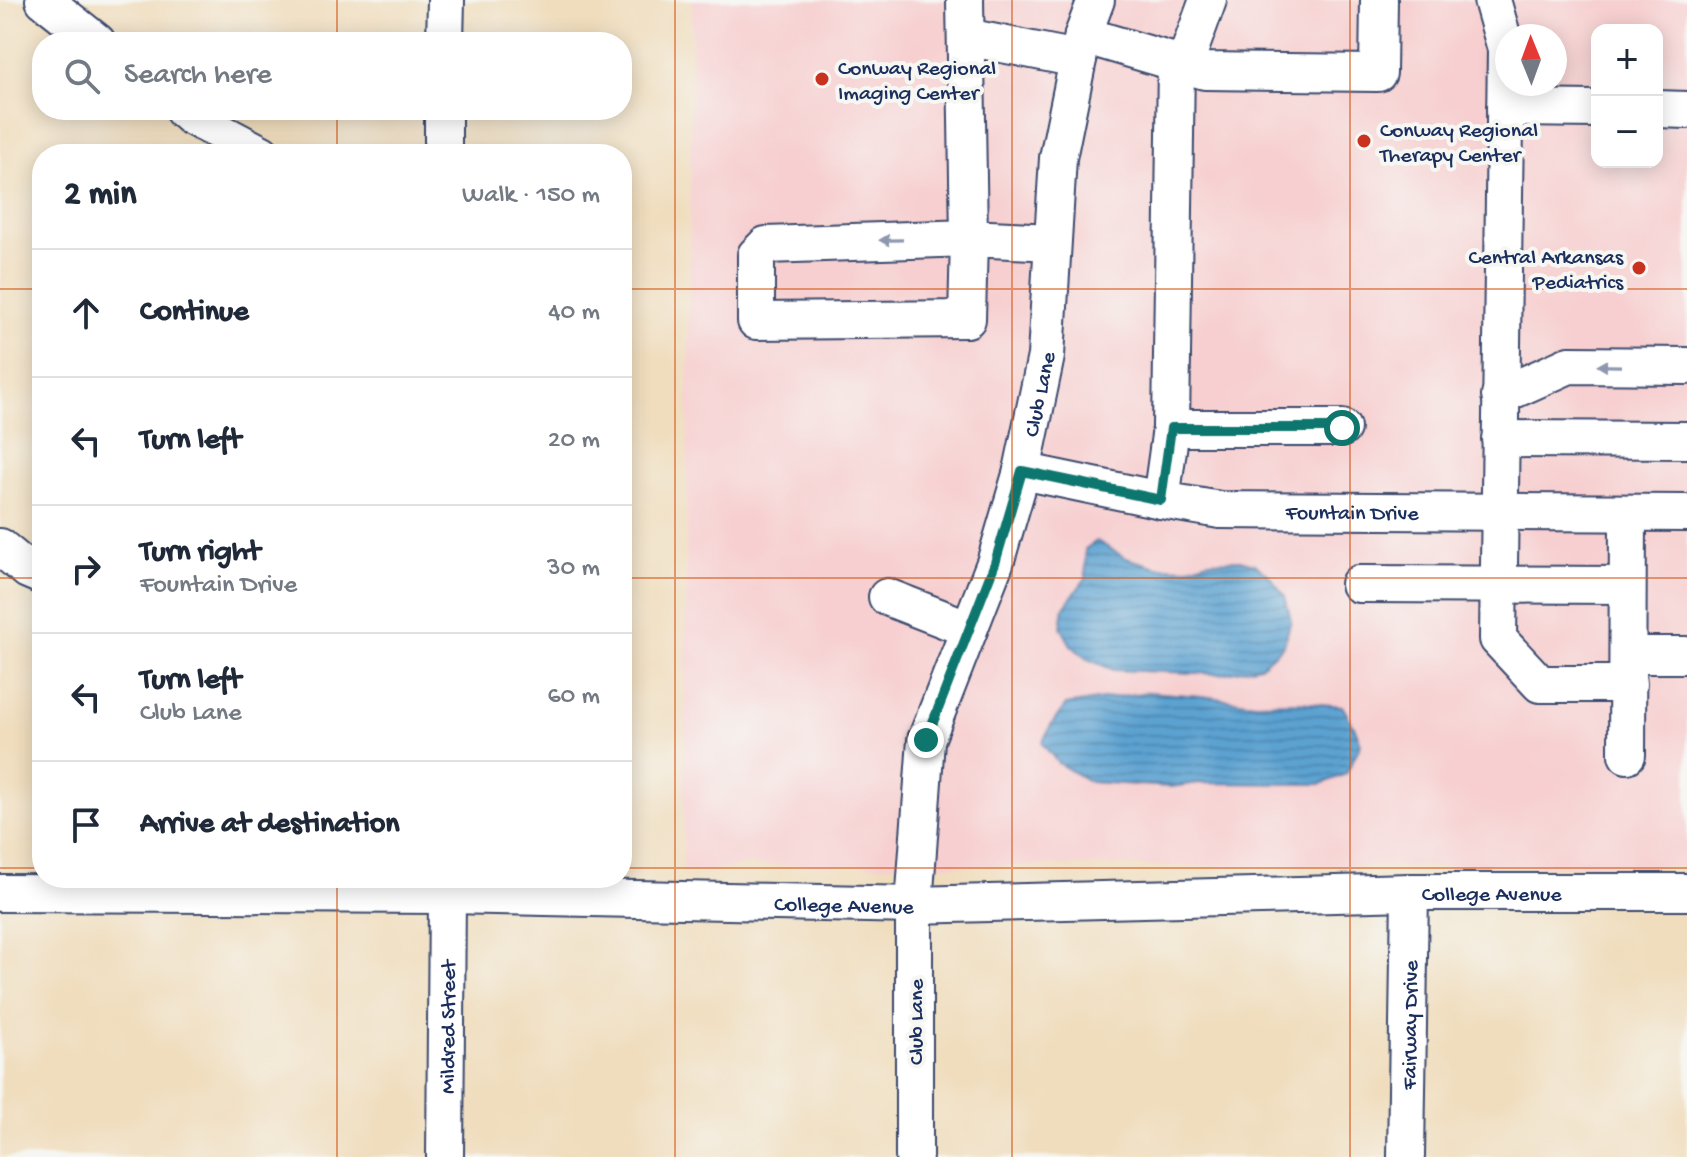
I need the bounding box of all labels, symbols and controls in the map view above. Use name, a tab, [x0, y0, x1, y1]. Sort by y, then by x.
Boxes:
north arrow	[1495, 24, 1567, 96]
map controls	[1591, 24, 1663, 168]
button: +	[1591, 24, 1663, 96]
search box	[32, 32, 632, 120]
icon: search	[60, 54, 104, 98]
place label: Conway Regional Imaging Center	[838, 57, 996, 108]
text: Search here	[124, 59, 272, 94]
marker: Conway Regional Imaging Center	[813, 70, 831, 88]
button: −	[1591, 96, 1663, 168]
place label: Conway Regional Therapy Center	[1378, 119, 1538, 170]
marker: Conway Regional Therapy Center	[1355, 132, 1373, 150]
text: 2 min	[64, 176, 136, 216]
text: Walk · 150 m	[462, 181, 600, 212]
one-way arrow	[878, 234, 903, 247]
place label: Central Arkansas Pediatrics	[1469, 246, 1624, 297]
marker: Central Arkansas Pediatrics	[1630, 259, 1648, 277]
icon: ahead	[64, 291, 108, 335]
text: Continue	[140, 296, 249, 331]
text: 40 m	[548, 298, 600, 329]
street label: Club Lane	[1020, 349, 1064, 440]
one-way arrow	[1596, 359, 1621, 372]
route start	[1324, 410, 1360, 446]
icon: left	[64, 419, 108, 463]
text: Turn left	[140, 424, 241, 459]
text: 20 m	[548, 426, 600, 457]
street label: Fountain Drive	[1284, 501, 1419, 528]
text: Turn right	[140, 536, 260, 571]
icon: right	[64, 547, 108, 591]
text: 30 m	[547, 554, 600, 585]
text: Fountain Drive	[140, 571, 297, 602]
text: Turn left	[140, 664, 241, 699]
icon: left	[64, 675, 108, 719]
text: 60 m	[547, 682, 600, 713]
text: Club Lane	[140, 699, 242, 730]
route end	[908, 722, 944, 758]
icon: arrive	[64, 803, 108, 847]
text: Arrive at destination	[140, 808, 400, 843]
street label: College Avenue	[1422, 883, 1562, 909]
street label: College Avenue	[774, 893, 915, 922]
street label: Mildred Street	[436, 958, 464, 1094]
street label: Fairway Drive	[1398, 960, 1426, 1091]
street label: Club Lane	[905, 978, 931, 1065]

